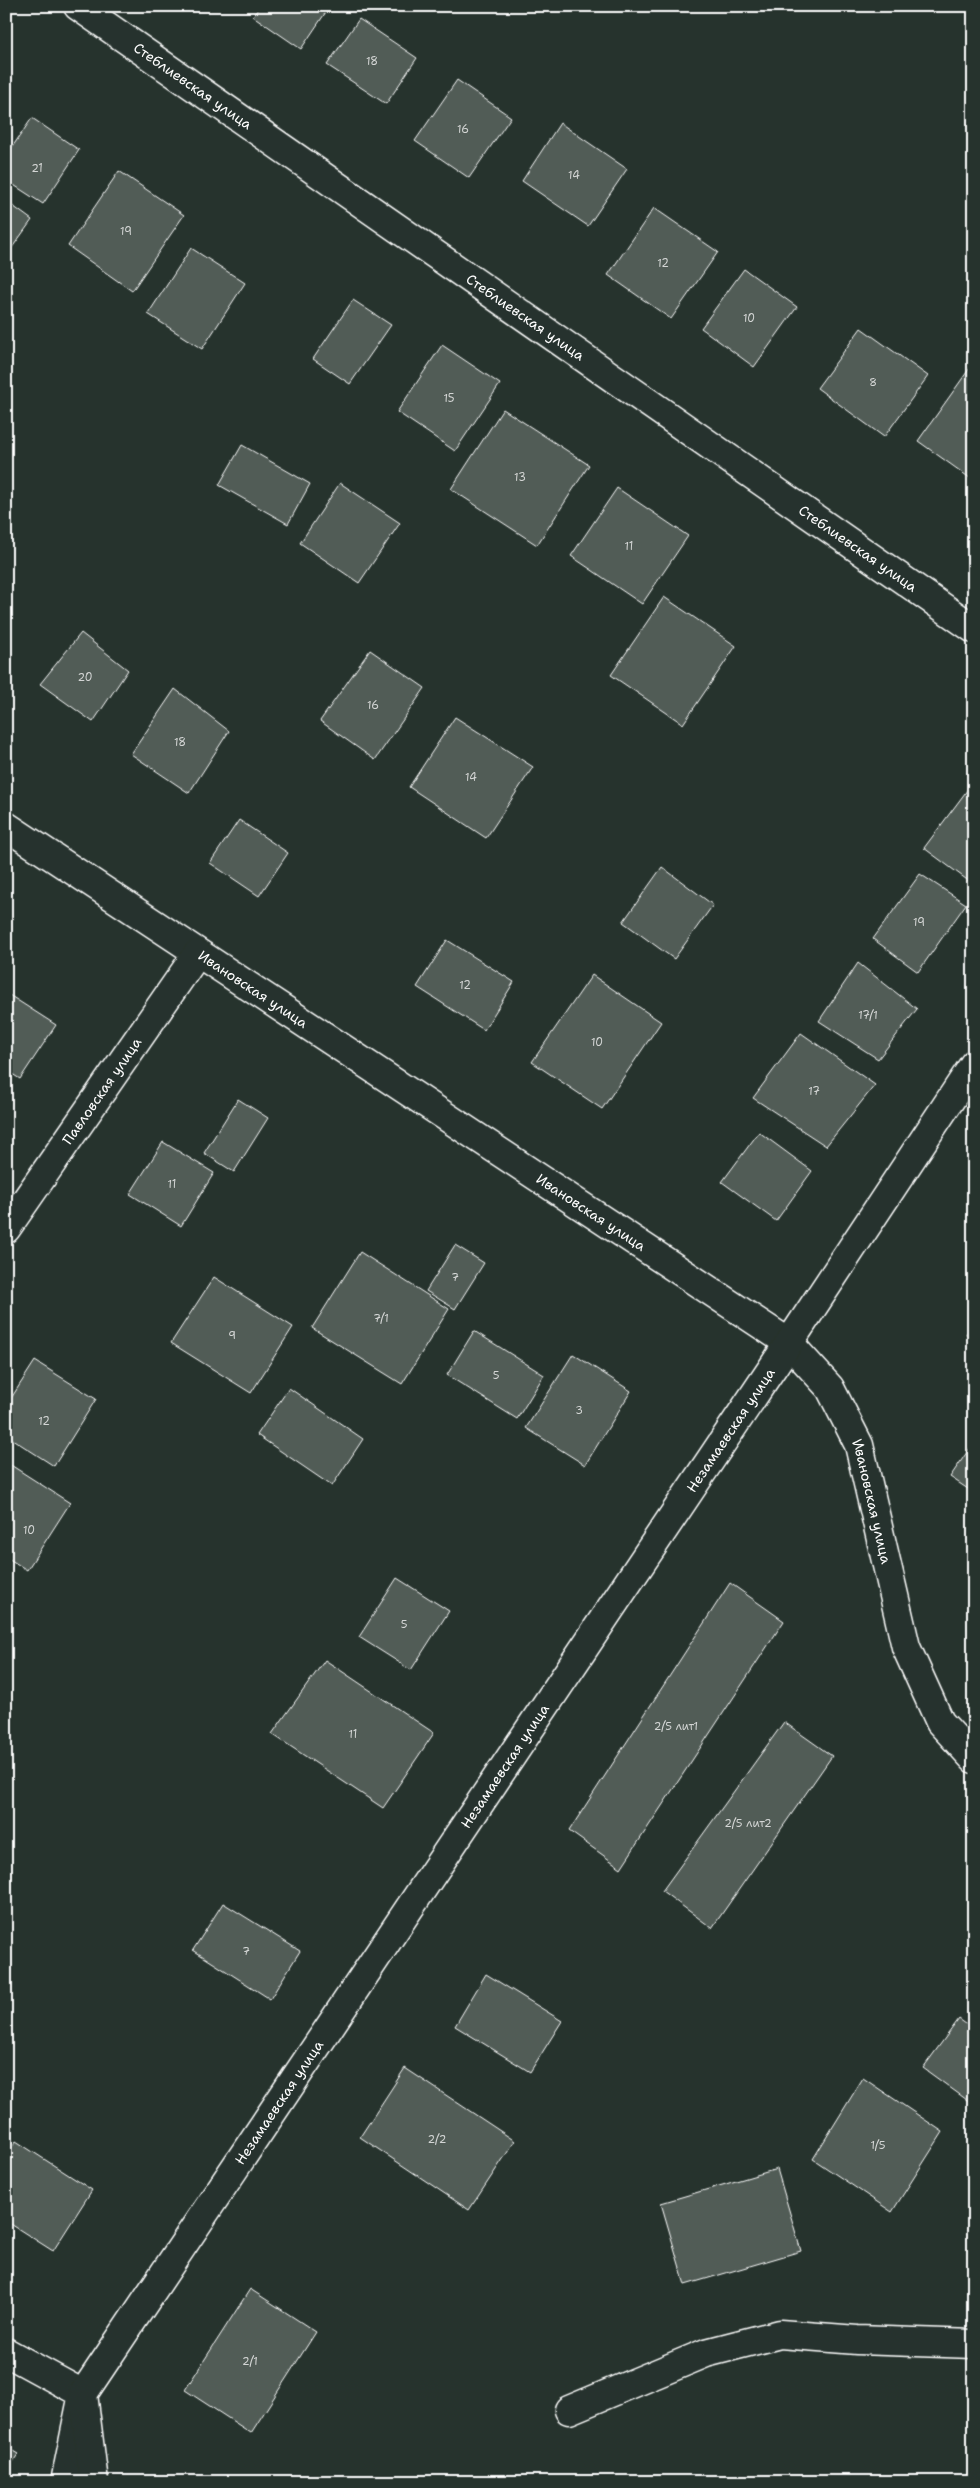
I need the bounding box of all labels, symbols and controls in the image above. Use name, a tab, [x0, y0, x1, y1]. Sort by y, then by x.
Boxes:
street label: Стеблиевская улица	[130, 38, 256, 134]
house number: 18	[366, 54, 378, 69]
house number: 16	[457, 122, 469, 137]
house number: 21	[31, 161, 43, 176]
house number: 14	[568, 168, 580, 183]
house number: 19	[120, 224, 132, 239]
house number: 12	[657, 256, 669, 271]
street label: Стеблиевская улица	[463, 270, 588, 365]
house number: 10	[743, 311, 755, 326]
house number: 8	[869, 375, 877, 390]
house number: 15	[443, 391, 455, 406]
house number: 13	[514, 470, 526, 485]
street label: Стеблиевская улица	[795, 501, 921, 596]
house number: 11	[625, 539, 633, 554]
house number: 20	[77, 670, 93, 685]
house number: 16	[367, 698, 379, 713]
house number: 18	[174, 735, 186, 750]
house number: 14	[465, 770, 477, 785]
house number: 19	[913, 915, 925, 930]
street label: Ивановская улица	[195, 946, 312, 1032]
house number: 12	[459, 978, 471, 993]
house number: 17/1	[858, 1008, 878, 1023]
street label: Павловская улица	[58, 1034, 145, 1148]
house number: 10	[591, 1035, 603, 1050]
house number: 17	[808, 1084, 820, 1099]
street label: Ивановская улица	[533, 1170, 649, 1255]
house number: 11	[168, 1177, 176, 1192]
house number: 7	[451, 1270, 459, 1285]
house number: 7/1	[373, 1311, 389, 1326]
house number: 9	[228, 1328, 236, 1343]
street label: Незамаевская улица	[682, 1364, 779, 1496]
house number: 5	[493, 1368, 500, 1383]
house number: 3	[575, 1403, 583, 1418]
house number: 12	[38, 1414, 50, 1429]
street label: Ивановская улица	[848, 1436, 895, 1566]
house number: 10	[23, 1523, 35, 1538]
house number: 5	[401, 1617, 408, 1632]
street label: Незамаевская улица	[457, 1700, 553, 1832]
house number: 2/5 лит1	[654, 1719, 698, 1734]
house number: 11	[349, 1727, 357, 1742]
house number: 2/5 лит2	[724, 1816, 772, 1831]
house number: 7	[242, 1944, 250, 1959]
street label: Незамаевская улица	[231, 2036, 327, 2168]
house number: 2/2	[428, 2132, 446, 2147]
house number: 1/5	[870, 2138, 886, 2153]
house number: 2/1	[242, 2354, 258, 2369]

